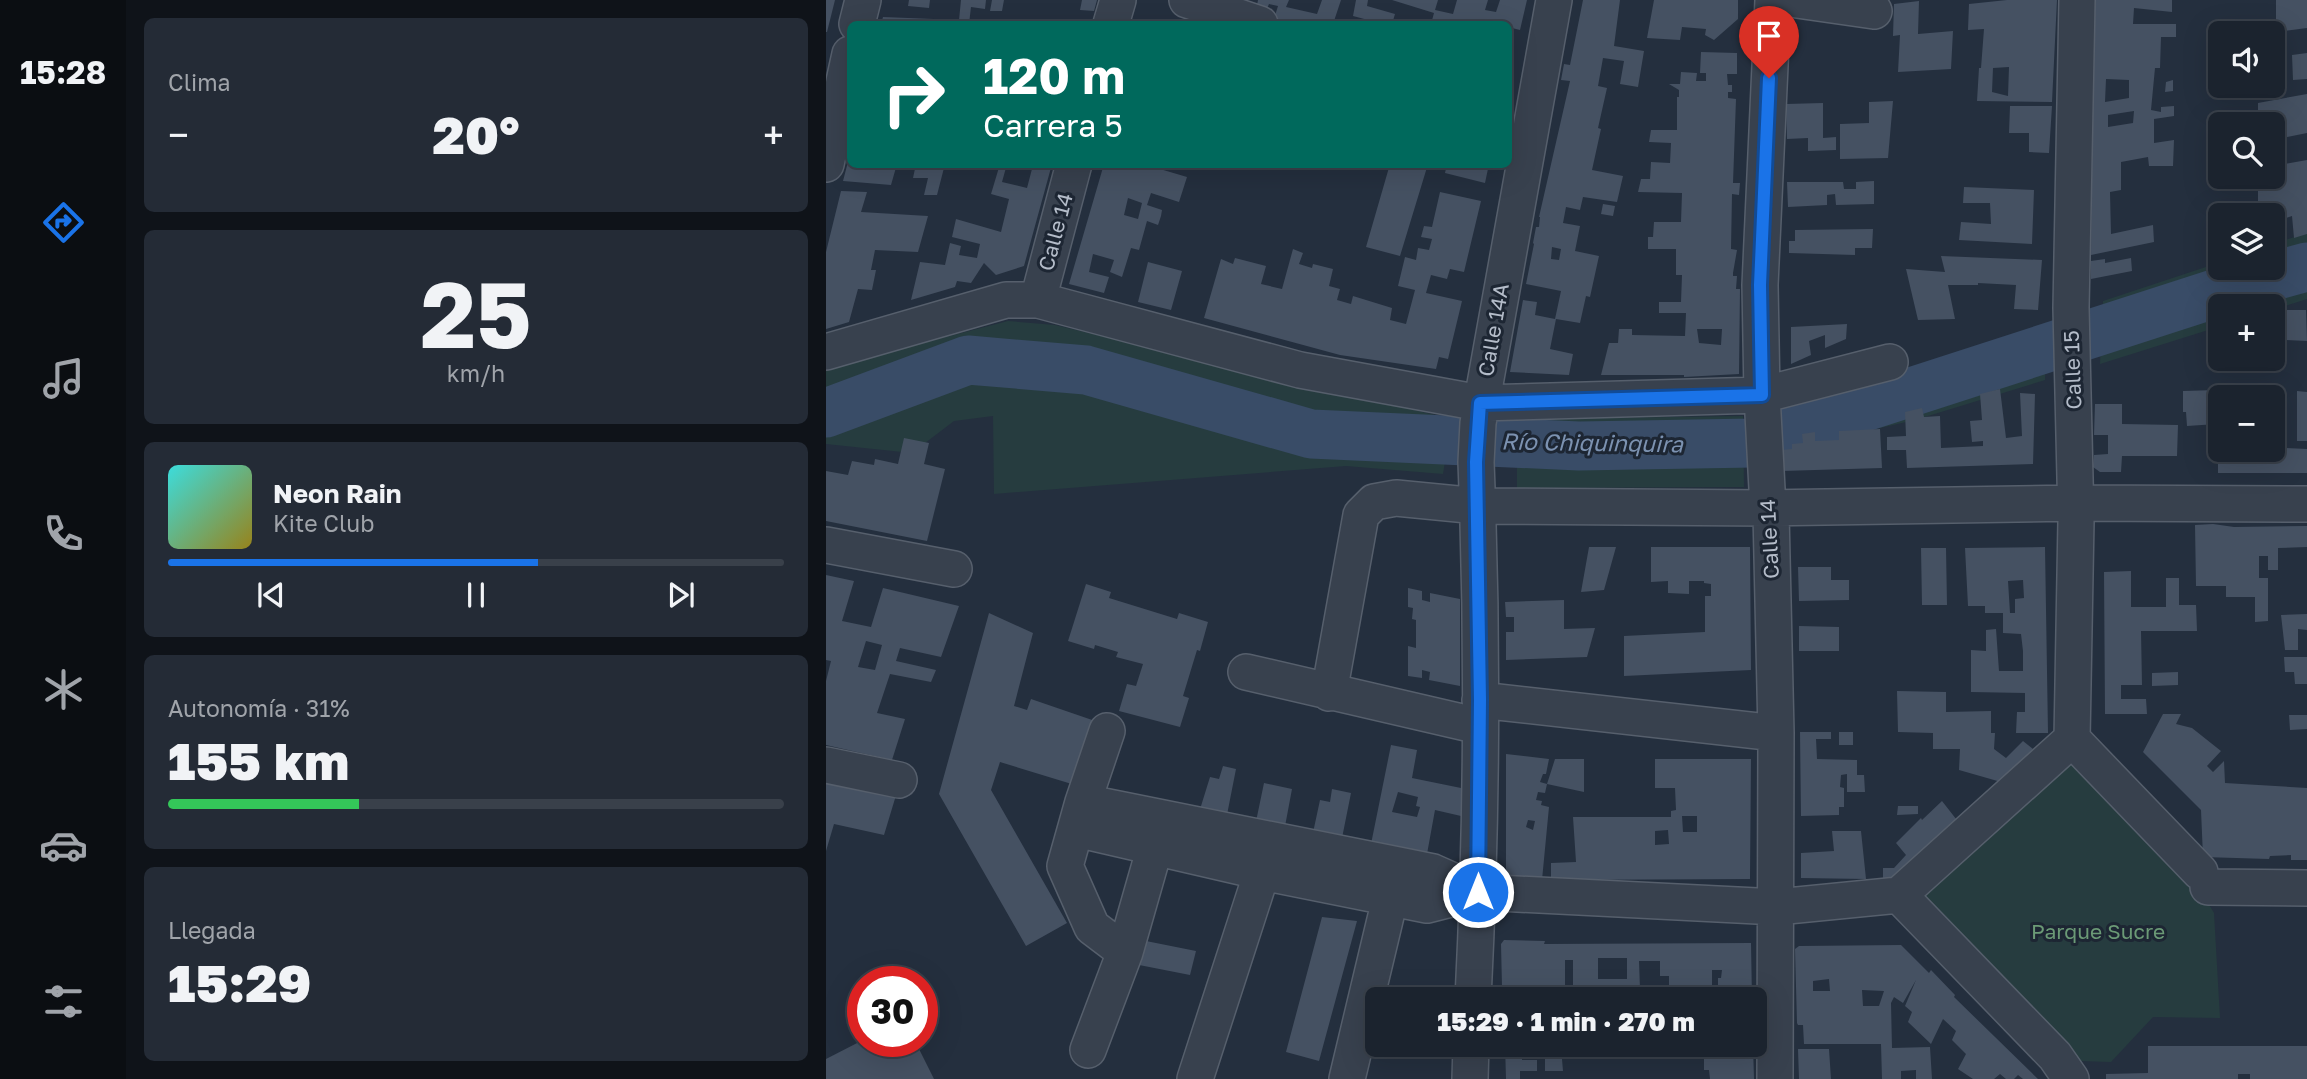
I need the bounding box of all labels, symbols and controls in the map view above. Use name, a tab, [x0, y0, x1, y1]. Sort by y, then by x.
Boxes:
pin	[1739, 6, 1799, 78]
icon: arrive	[1750, 17, 1788, 55]
map controls	[2208, 21, 2285, 462]
button: sound	[2208, 21, 2285, 98]
text: 120 m	[983, 46, 1125, 105]
icon: right	[868, 49, 959, 140]
text: 15:28	[20, 53, 106, 91]
text: Clima	[168, 68, 231, 96]
text: 20°	[433, 103, 519, 165]
text: Carrera 5	[983, 106, 1123, 144]
text: −	[168, 112, 189, 157]
text: +	[763, 112, 784, 157]
button: search	[2208, 112, 2285, 189]
street label: Calle 14	[1032, 190, 1078, 274]
icon: directions	[39, 198, 88, 247]
button: layers	[2208, 203, 2285, 280]
text: 25	[420, 259, 532, 368]
street label: Calle 14A	[1472, 281, 1514, 378]
button: +	[2208, 294, 2285, 371]
street label: Calle 15	[2058, 330, 2086, 410]
icon: music	[39, 354, 88, 403]
text: km/h	[447, 359, 505, 387]
button: −	[2208, 385, 2285, 462]
water label: Río Chiquinquira	[1501, 426, 1684, 458]
text: Neon Rain	[273, 478, 402, 509]
street label: Calle 14	[1754, 499, 1784, 580]
icon: phone	[39, 509, 88, 558]
text: Kite Club	[273, 509, 374, 537]
icon: previous	[252, 576, 290, 614]
icon: pause	[457, 576, 495, 614]
icon: next	[662, 576, 700, 614]
icon: climate	[39, 665, 88, 714]
text: Autonomía · 31%	[168, 694, 350, 722]
text: 155 km	[168, 729, 349, 791]
icon: car	[39, 821, 88, 870]
position arrow	[1441, 855, 1515, 929]
text: Llegada	[168, 916, 256, 944]
park label: Parque Sucre	[2031, 918, 2165, 944]
text: 15:29	[168, 951, 311, 1013]
speed limit sign: 30	[847, 966, 938, 1057]
icon: filters	[39, 977, 88, 1026]
text: 15:29 · 1 min · 270 m	[1437, 1006, 1695, 1037]

